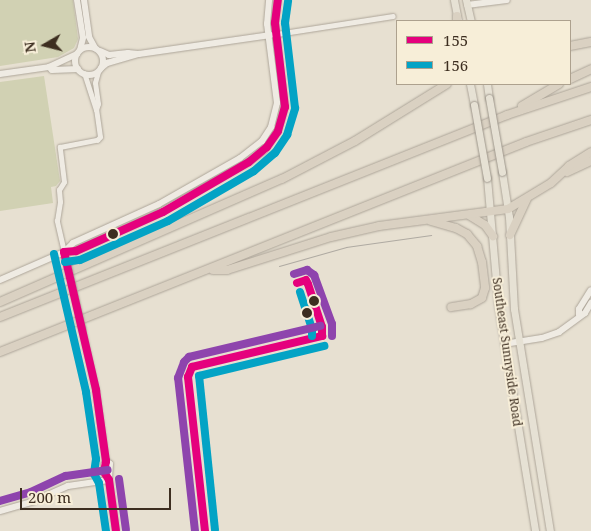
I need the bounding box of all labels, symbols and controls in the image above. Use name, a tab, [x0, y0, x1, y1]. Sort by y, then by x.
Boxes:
north arrow	[20, 20, 70, 70]
legend	[396, 20, 571, 85]
text: 155	[443, 30, 468, 50]
text: N	[19, 40, 40, 54]
text: 156	[443, 55, 468, 75]
unlabelled marker	[108, 229, 118, 239]
street label: Southeast Sunnyside Road	[489, 277, 525, 427]
unlabelled marker	[309, 296, 319, 306]
unlabelled marker	[302, 308, 312, 318]
scale bar	[22, 478, 174, 510]
text: 200 m	[28, 487, 71, 507]

